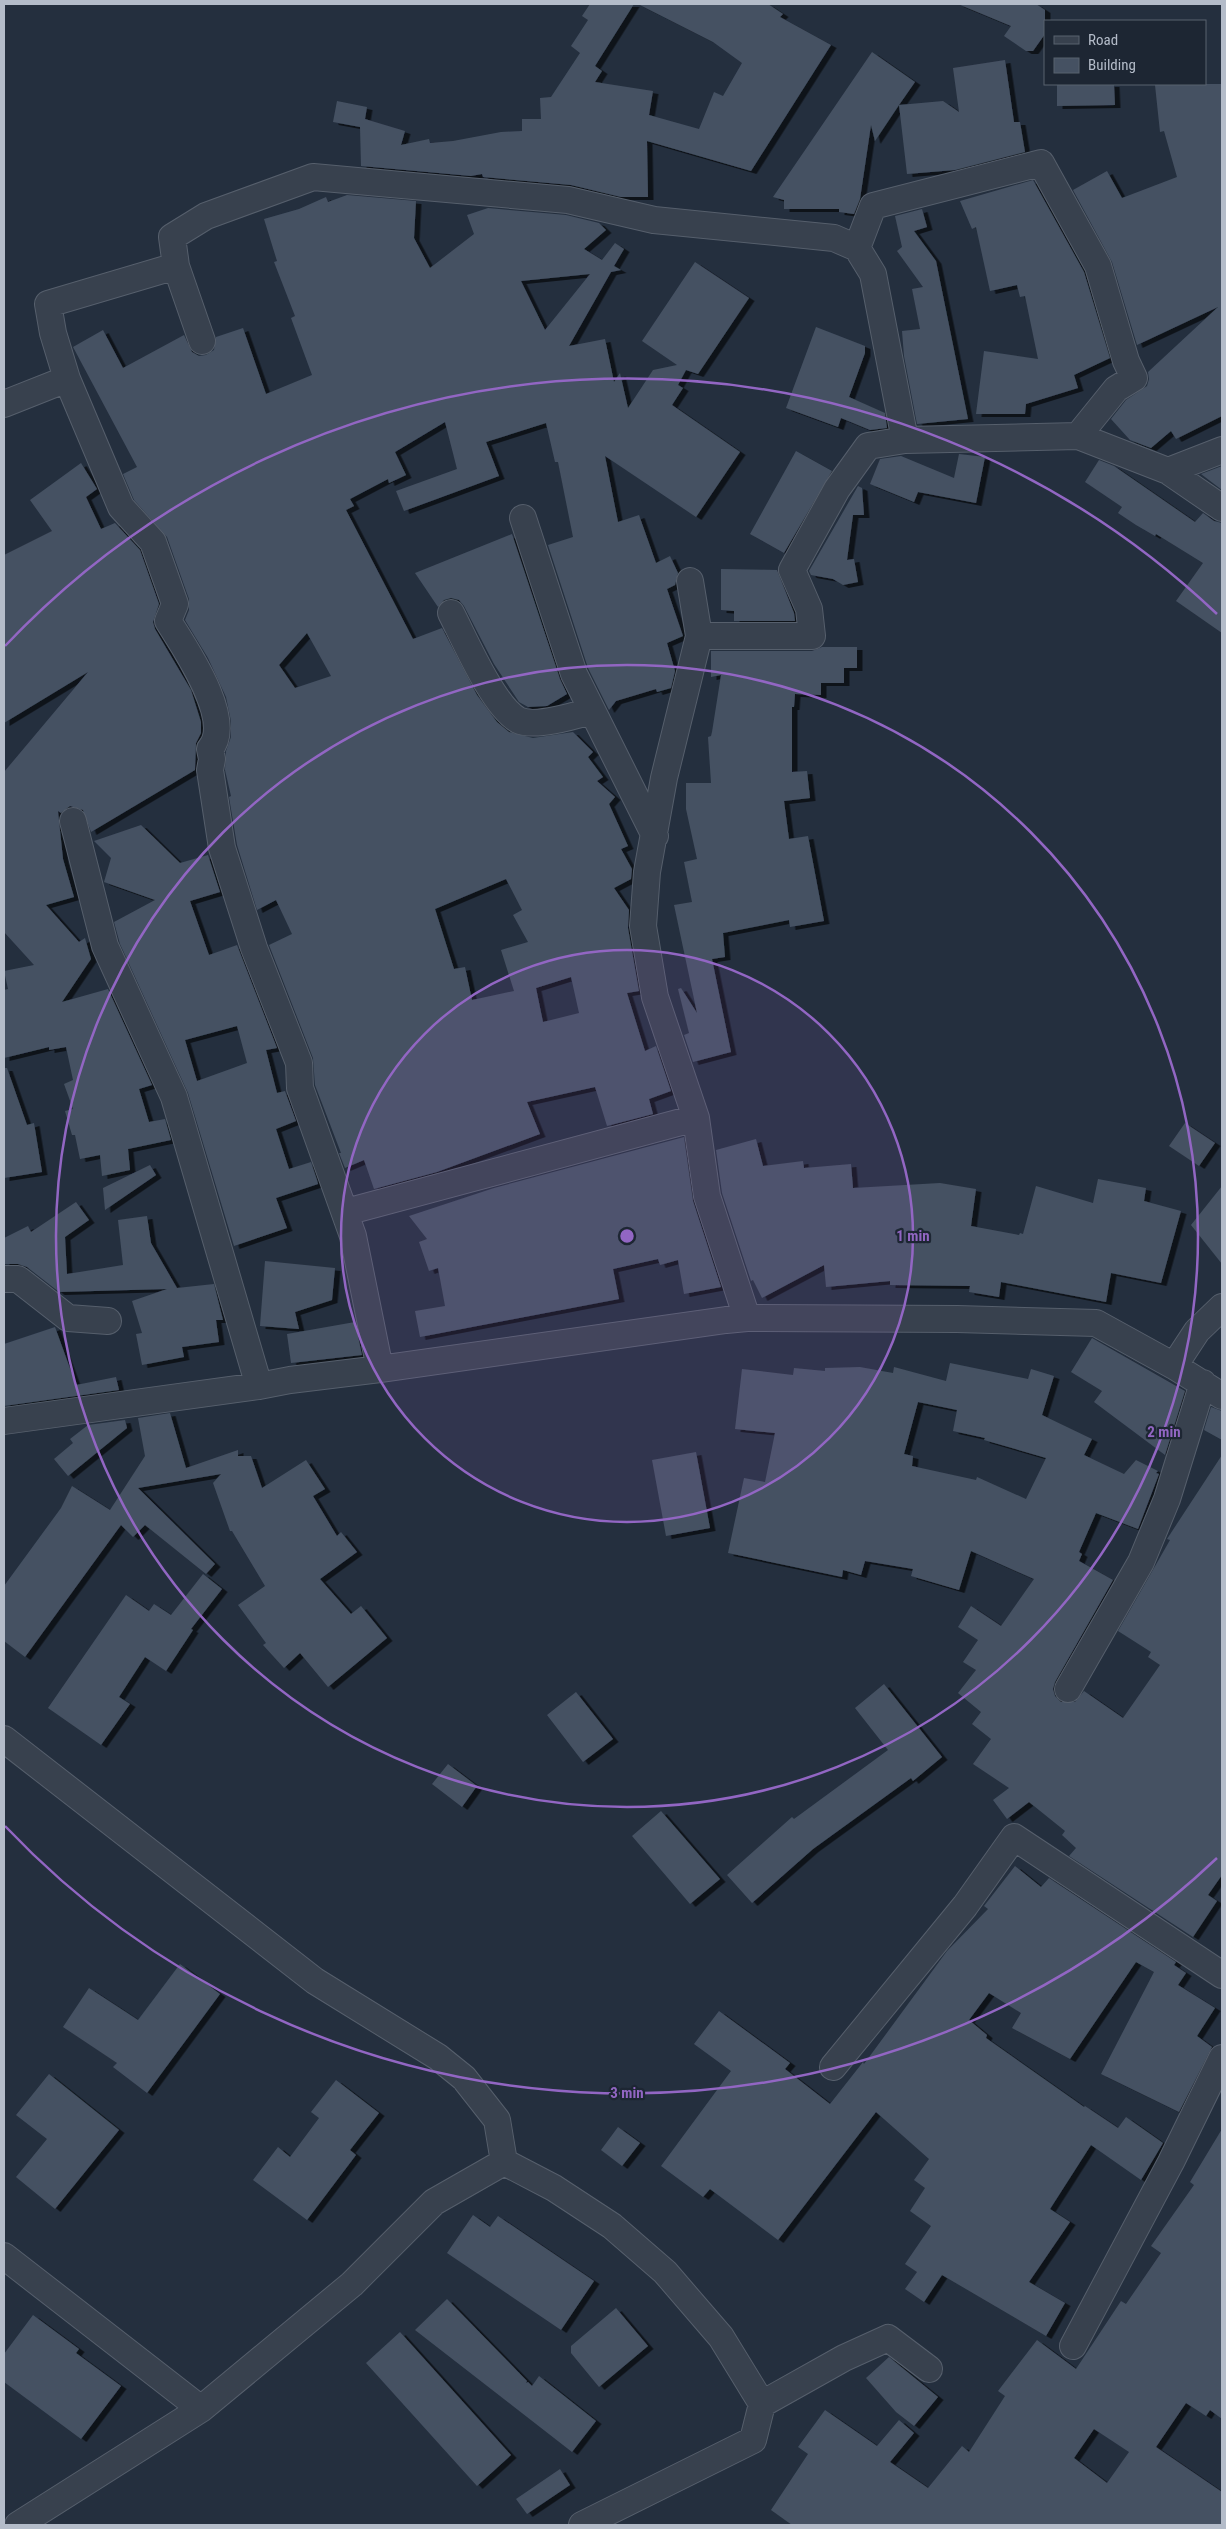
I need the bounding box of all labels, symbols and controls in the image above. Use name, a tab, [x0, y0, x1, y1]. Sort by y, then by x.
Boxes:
legend	[1044, 20, 1206, 85]
text: Road	[1088, 31, 1118, 49]
text: Building	[1088, 56, 1136, 74]
centre of rings	[618, 1227, 636, 1245]
text: 1 min	[896, 1227, 930, 1245]
text: 2 min	[1147, 1423, 1181, 1441]
text: 3 min	[610, 2084, 644, 2102]

